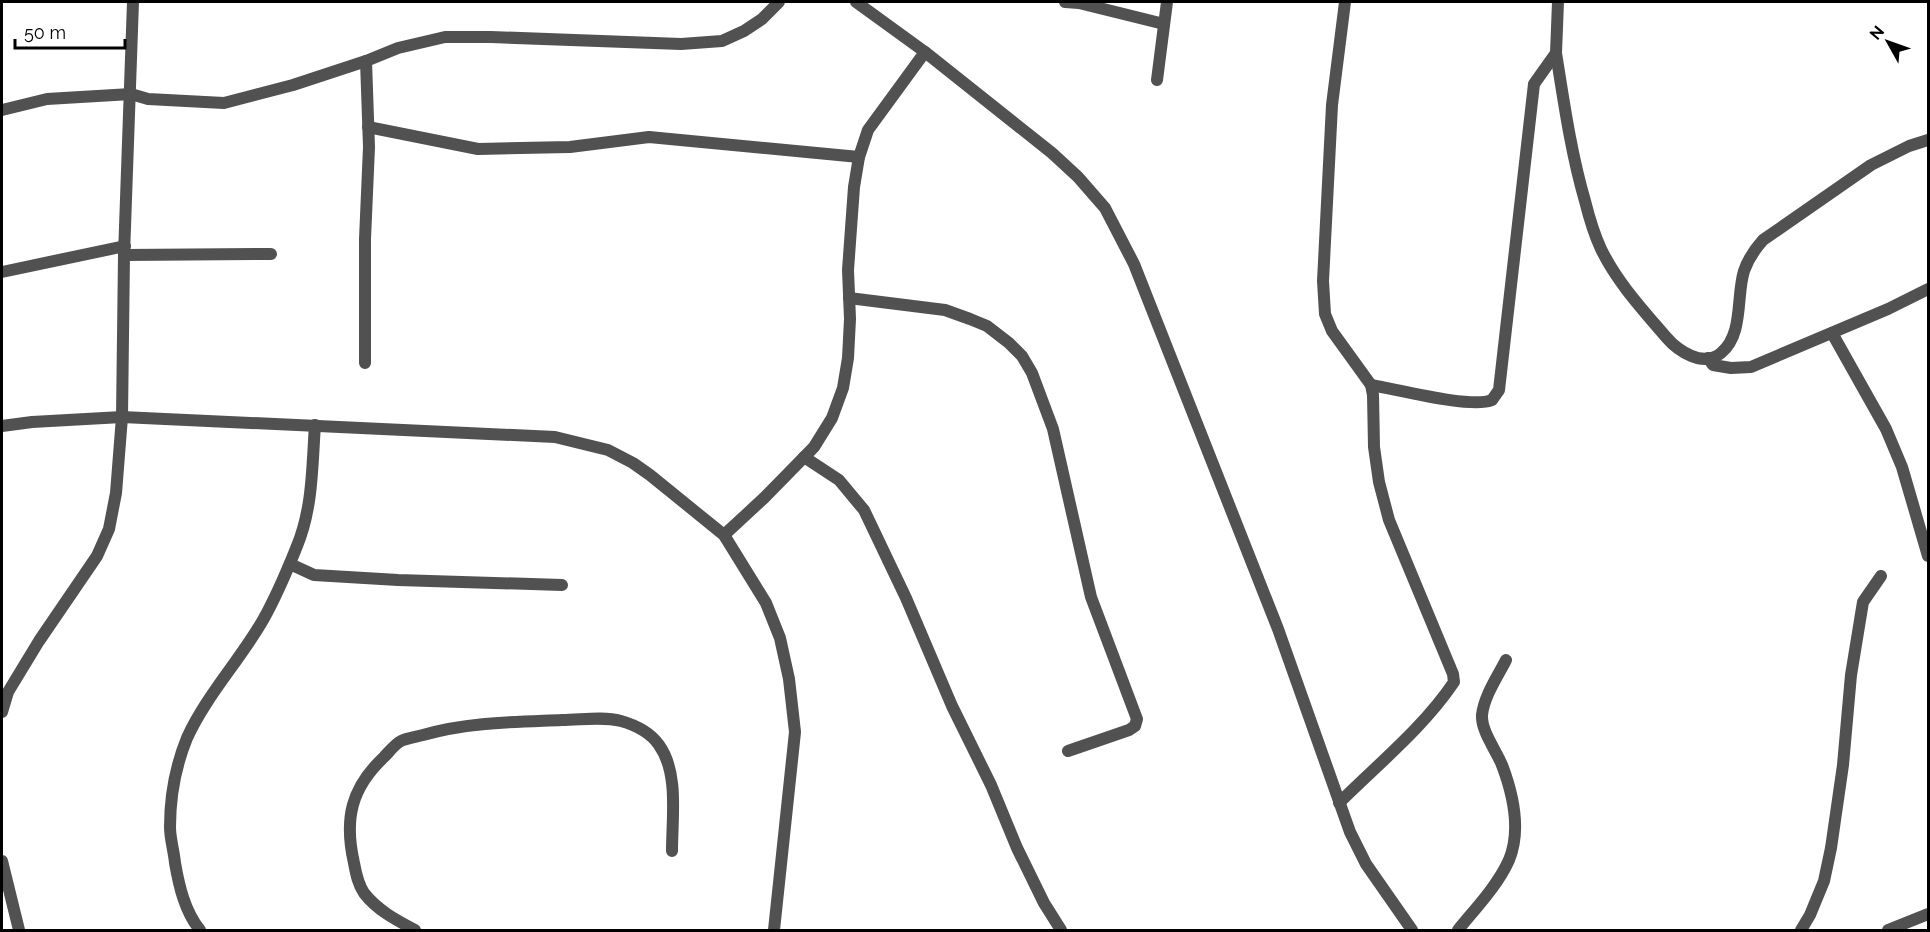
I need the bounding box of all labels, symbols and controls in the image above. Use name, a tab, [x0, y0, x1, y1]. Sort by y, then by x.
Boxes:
scale bar	[15, 12, 124, 50]
north arrow	[1858, 12, 1918, 72]
text: 50 m	[24, 22, 66, 43]
text: N	[1866, 22, 1888, 43]

